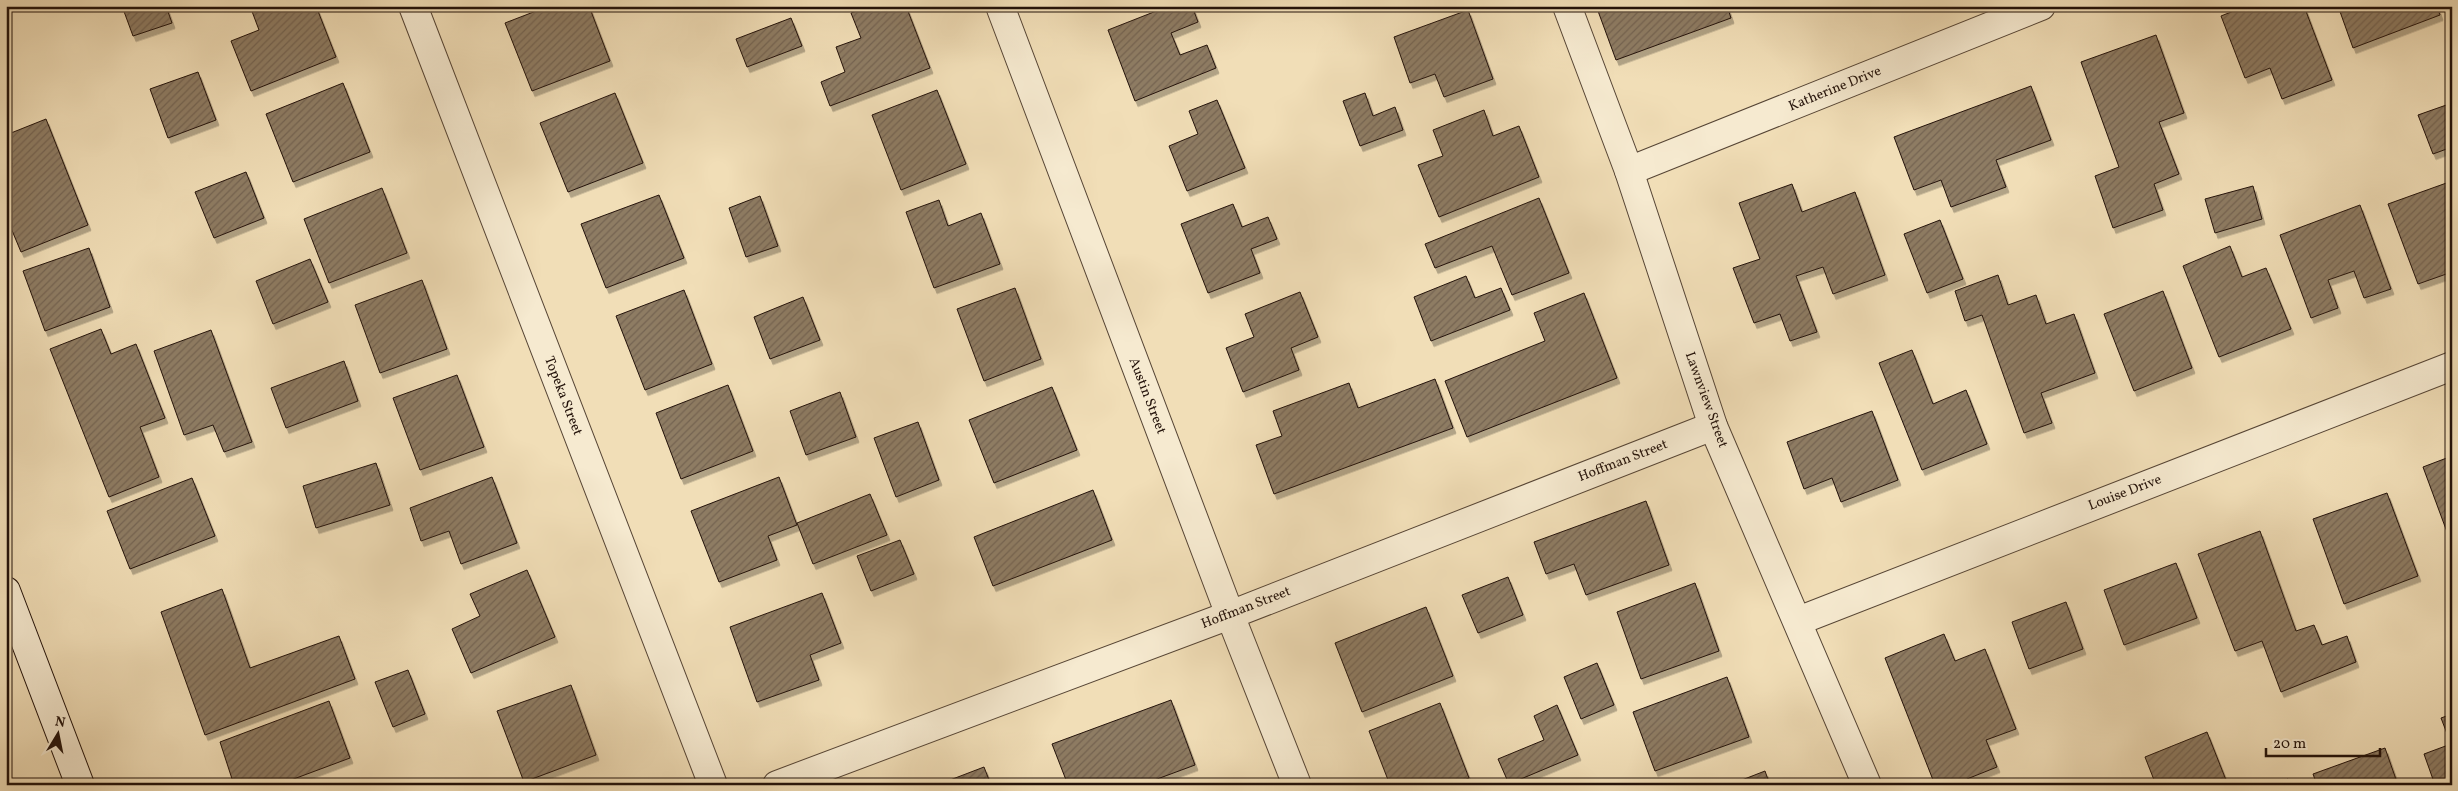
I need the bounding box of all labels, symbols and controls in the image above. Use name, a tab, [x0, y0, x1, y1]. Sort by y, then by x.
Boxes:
street label: Katherine Drive	[1786, 62, 1884, 116]
street label: Lawnview Street	[1680, 349, 1732, 451]
street label: Topeka Street	[539, 354, 587, 438]
street label: Austin Street	[1124, 355, 1170, 437]
street label: Hoffman Street	[1575, 435, 1671, 487]
street label: Louise Drive	[2086, 470, 2165, 516]
street label: Hoffman Street	[1198, 582, 1294, 634]
north arrow	[32, 708, 82, 758]
text: N	[53, 712, 67, 733]
scale bar	[2266, 726, 2379, 758]
text: 20 m	[2273, 734, 2306, 755]

